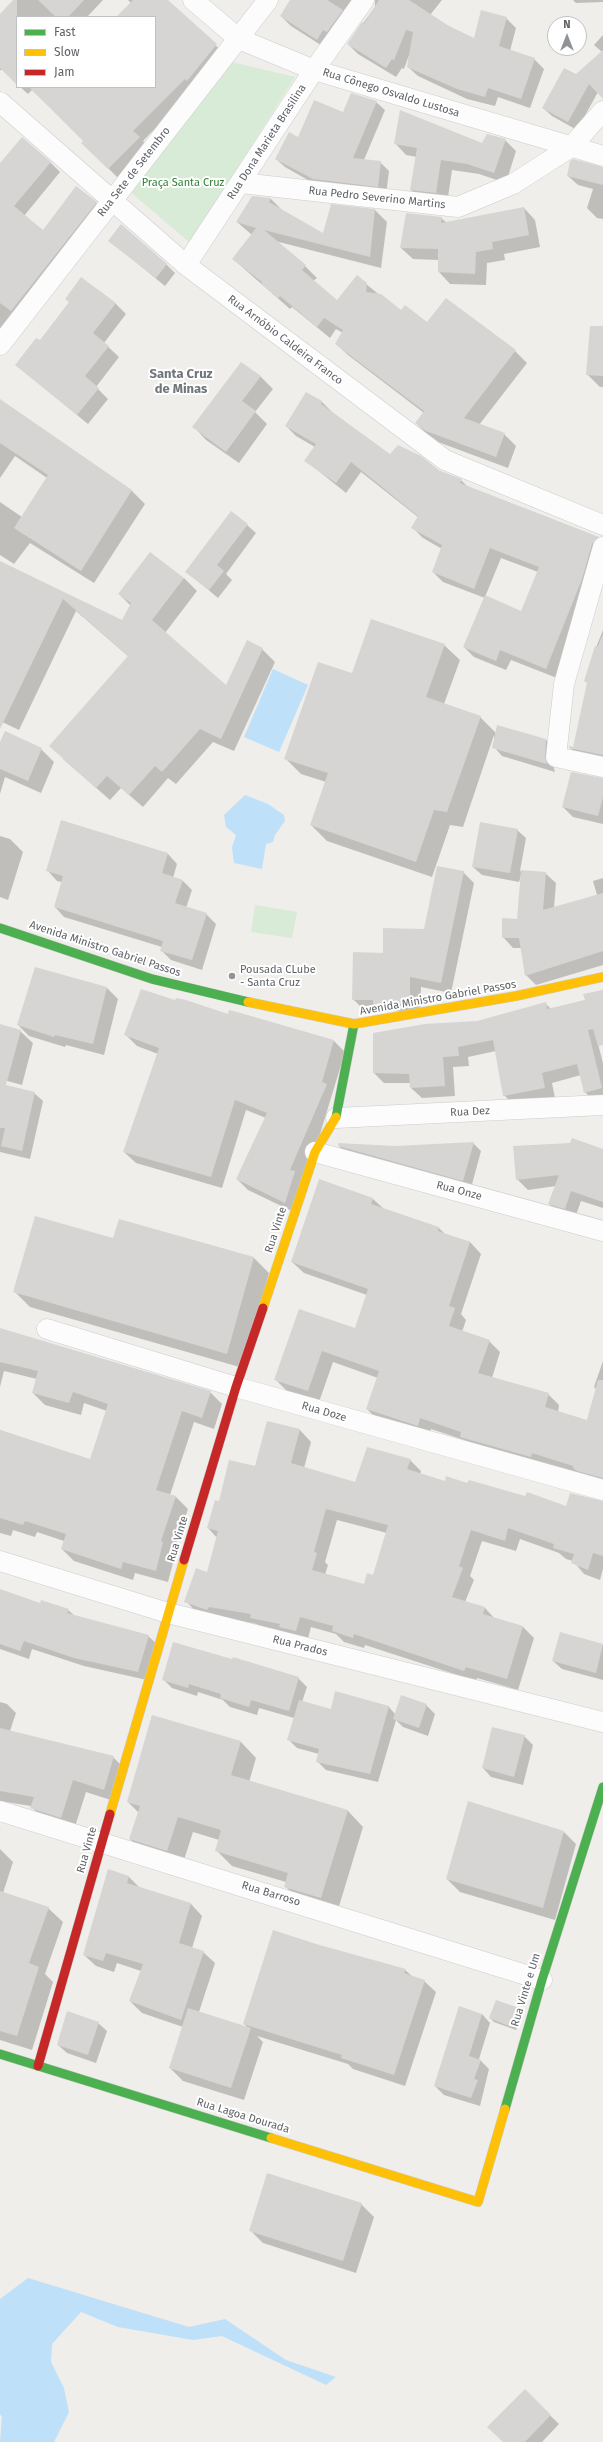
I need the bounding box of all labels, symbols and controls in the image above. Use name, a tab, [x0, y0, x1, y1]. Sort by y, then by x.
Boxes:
legend	[16, 16, 156, 88]
north arrow	[547, 16, 587, 56]
text: N	[563, 18, 571, 31]
text: Fast	[54, 25, 76, 39]
text: Slow	[54, 45, 80, 59]
text: Jam	[54, 65, 74, 79]
street label: Rua Cônego Osvaldo Lustosa	[321, 66, 461, 120]
street label: Rua Dona Marieta Brasilina	[225, 82, 309, 202]
street label: Rua Sete de Setembro	[95, 125, 173, 219]
park label: Praça Santa Cruz	[142, 176, 224, 190]
street label: Rua Pedro Severino Martins	[308, 184, 446, 212]
street label: Rua Arnóbio Caldeira Franco	[225, 292, 345, 388]
district label: Santa Cruz de Minas	[149, 366, 213, 397]
street label: Avenida Ministro Gabriel Passos	[28, 918, 182, 980]
place label: Pousada CLube - Santa Cruz	[240, 963, 316, 989]
marker: Pousada CLube - Santa Cruz	[227, 971, 237, 981]
street label: Avenida Ministro Gabriel Passos	[359, 978, 517, 1018]
street label: Rua Dez	[450, 1104, 490, 1120]
street label: Rua Onze	[435, 1179, 483, 1203]
street label: Rua Vinte	[262, 1205, 290, 1255]
street label: Rua Doze	[300, 1399, 348, 1425]
street label: Rua Vinte	[165, 1514, 191, 1564]
street label: Rua Prados	[271, 1633, 329, 1659]
street label: Rua Vinte	[74, 1825, 100, 1875]
street label: Rua Barroso	[240, 1879, 302, 1909]
street label: Rua Vinte e Um	[509, 1952, 543, 2028]
street label: Rua Lagoa Dourada	[195, 2096, 291, 2136]

